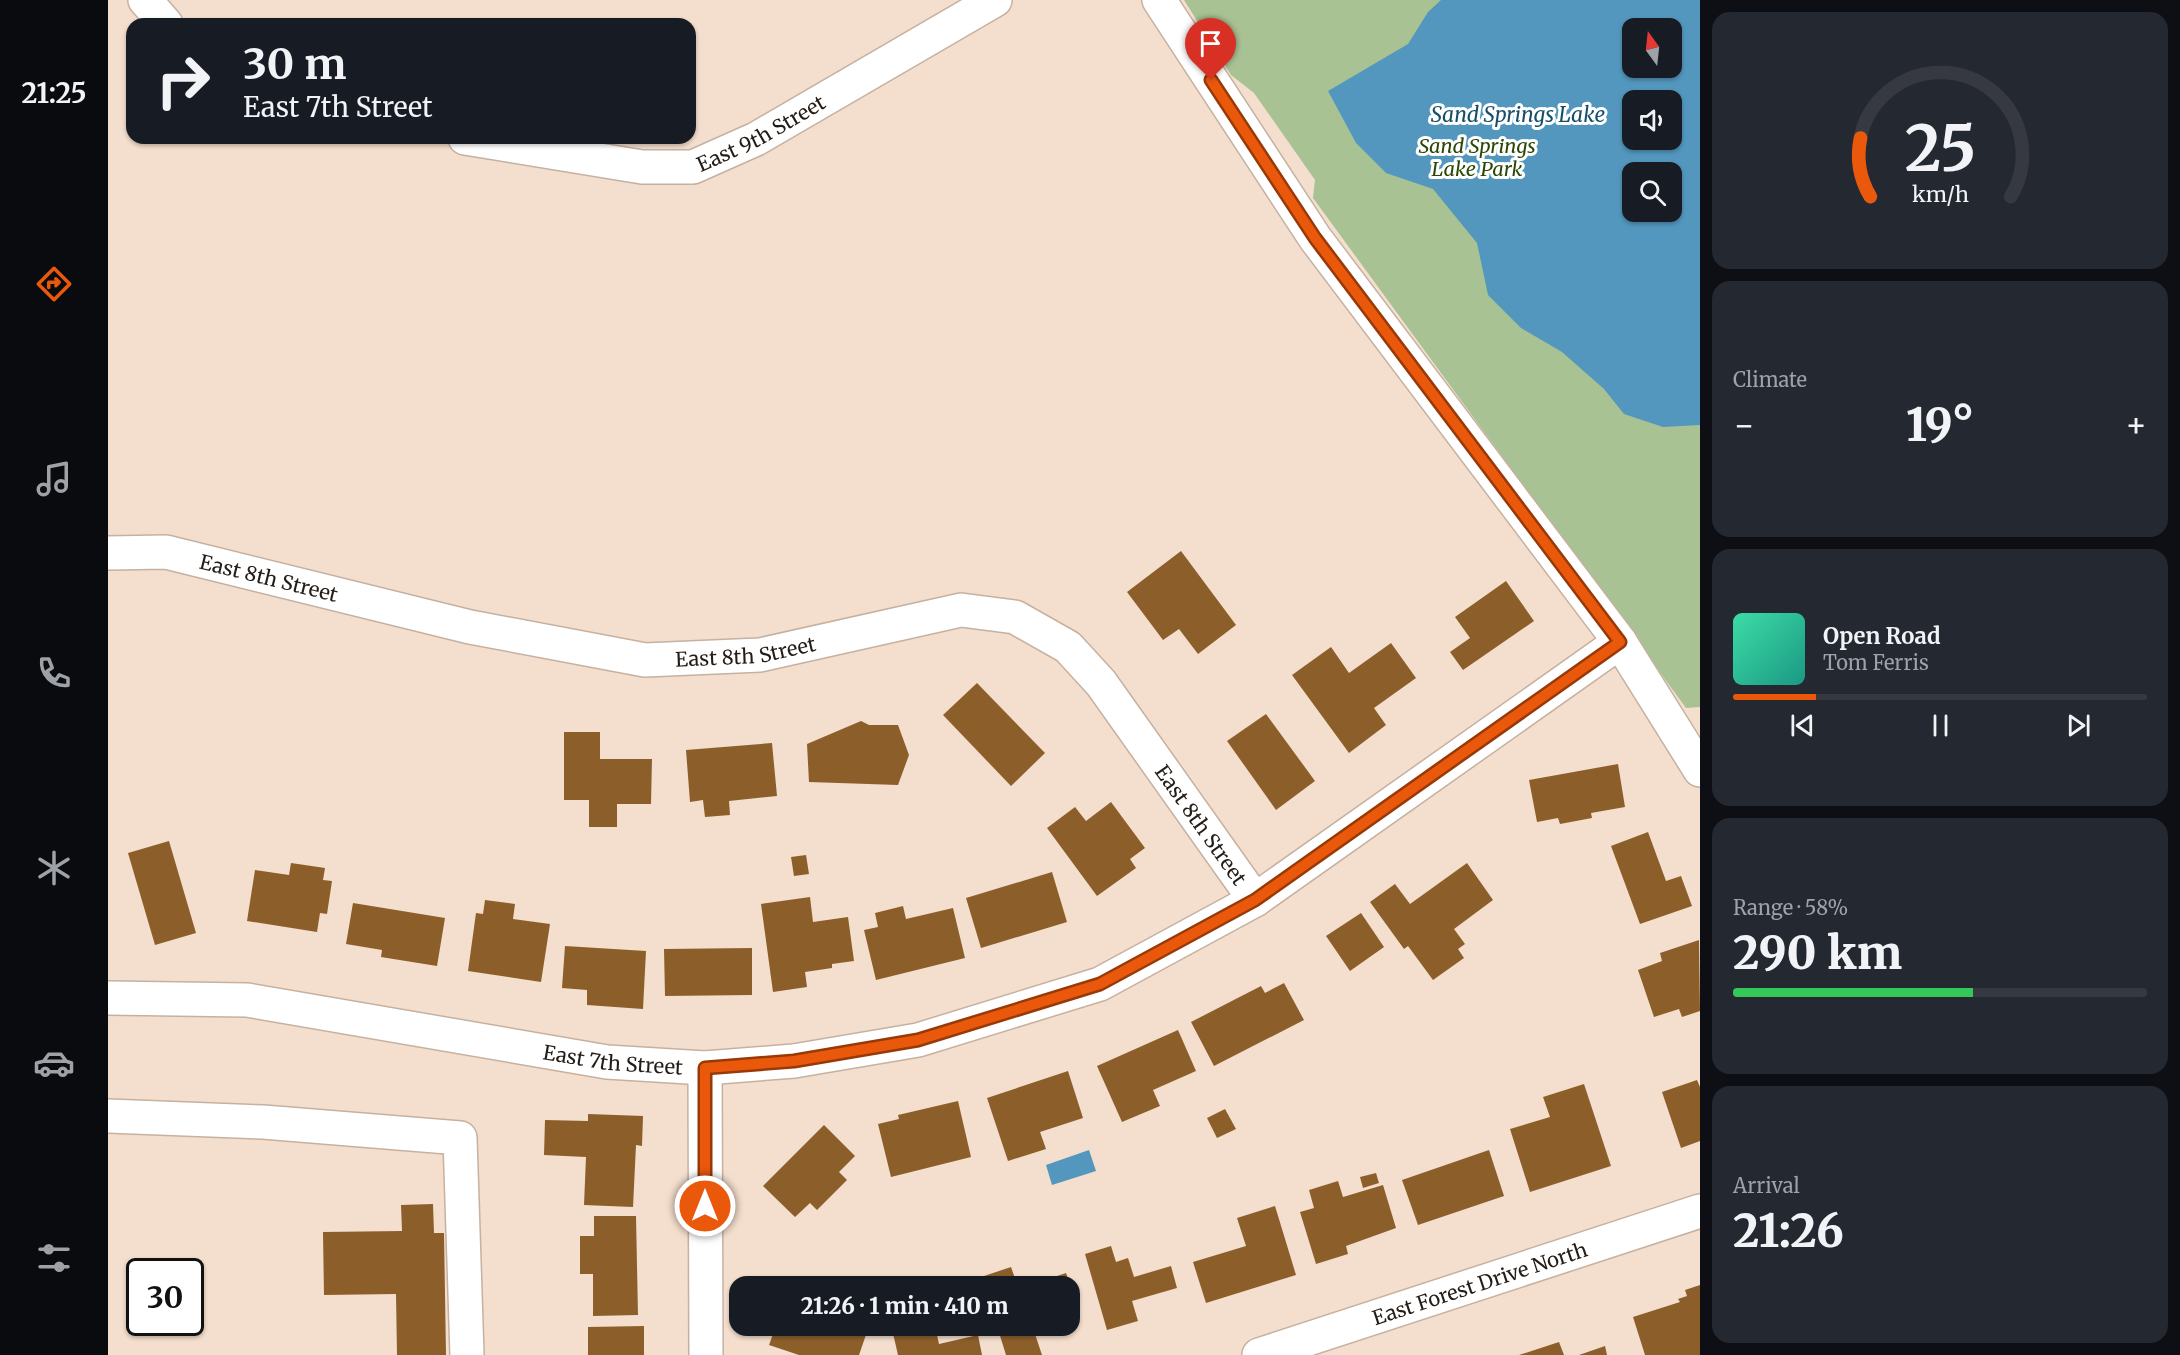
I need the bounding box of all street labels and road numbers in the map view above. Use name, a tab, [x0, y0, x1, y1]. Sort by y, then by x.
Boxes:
street label: East 9th Street	[692, 89, 829, 176]
street label: East 8th Street	[197, 548, 341, 607]
street label: East 8th Street	[675, 630, 818, 671]
street label: East 8th Street	[1150, 760, 1253, 890]
street label: East 7th Street	[541, 1039, 684, 1079]
street label: East Forest Drive North	[1369, 1236, 1590, 1330]

